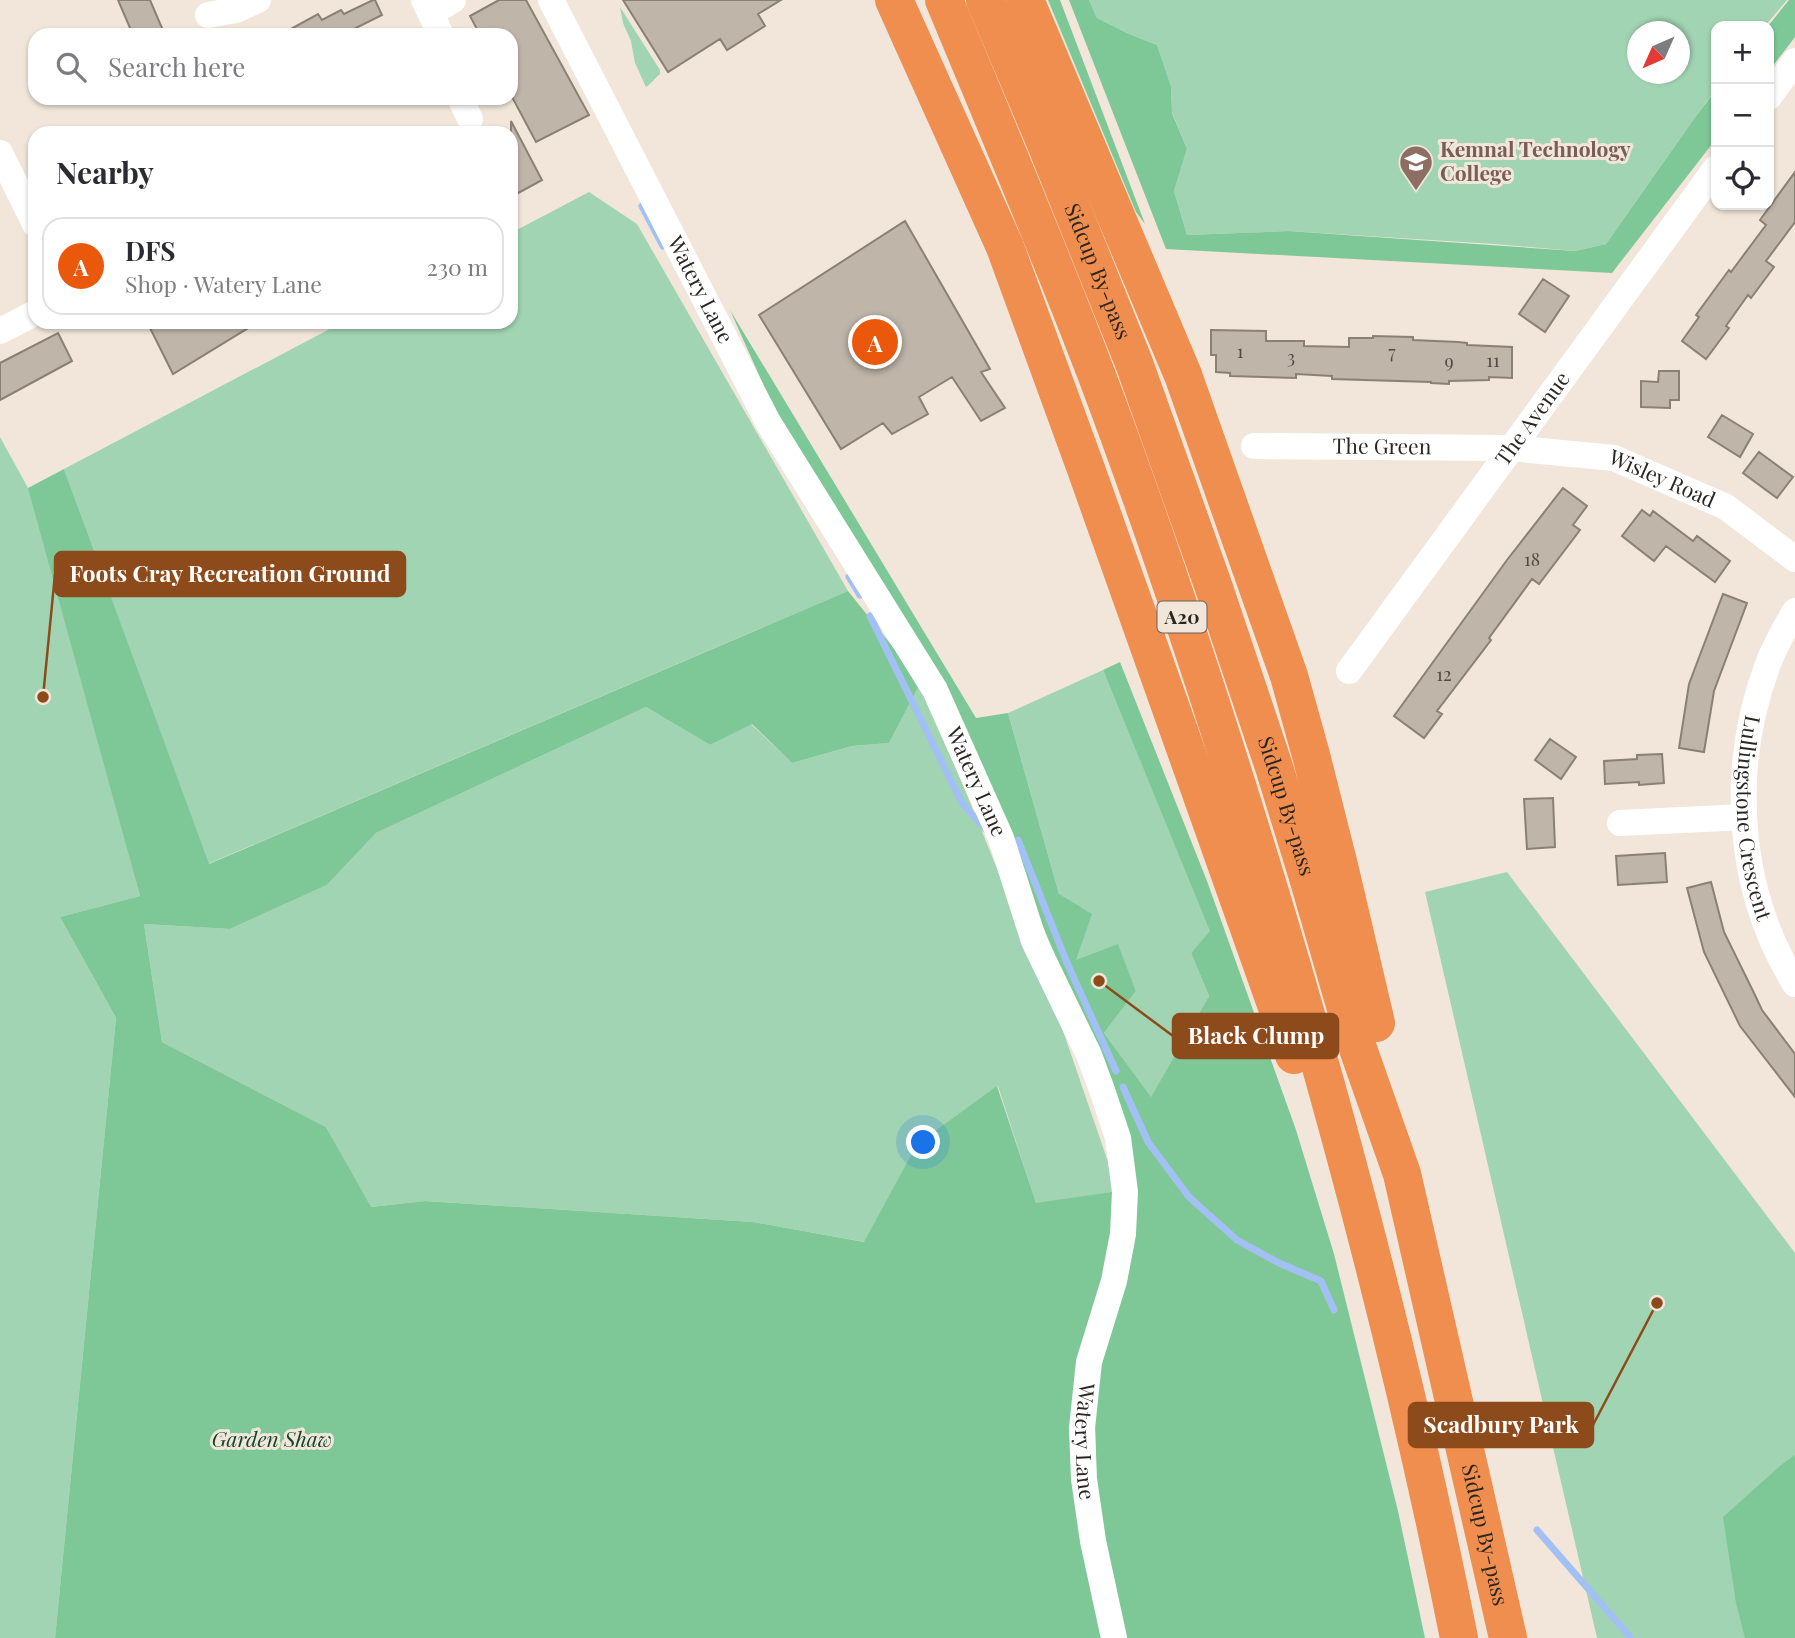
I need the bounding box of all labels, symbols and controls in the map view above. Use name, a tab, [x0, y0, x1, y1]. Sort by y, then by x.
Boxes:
north arrow	[1627, 21, 1690, 84]
map controls	[1711, 21, 1774, 210]
button: +	[1711, 21, 1774, 84]
search box	[28, 28, 518, 105]
icon: search	[52, 48, 90, 86]
text: Search here	[108, 49, 245, 84]
button: −	[1711, 84, 1774, 147]
place label: Kemnal Technology College	[1440, 134, 1631, 186]
school or university icon: Kemnal Technology College	[1397, 143, 1435, 192]
button: locate	[1711, 147, 1774, 210]
text: Nearby	[56, 152, 154, 192]
street label: Sidcup By-pass	[1059, 199, 1139, 343]
street label: Watery Lane	[662, 230, 741, 348]
text: DFS	[125, 233, 176, 268]
text: A	[73, 251, 89, 282]
text: 230 m	[427, 251, 488, 282]
text: Shop · Watery Lane	[125, 268, 322, 299]
pin: A	[852, 316, 898, 368]
house number: 1	[1237, 339, 1244, 363]
house number: 7	[1388, 340, 1396, 364]
house number: 3	[1287, 345, 1295, 369]
house number: 11	[1486, 348, 1500, 372]
house number: 9	[1444, 349, 1454, 373]
street label: The Avenue	[1488, 365, 1575, 470]
street label: The Green	[1333, 431, 1432, 459]
street label: Wisley Road	[1604, 441, 1720, 513]
house number: 18	[1524, 547, 1540, 571]
callout: Foots Cray Recreation Ground	[55, 552, 405, 596]
text: Foots Cray Recreation Ground	[69, 557, 391, 588]
road number: A20	[1158, 602, 1206, 632]
house number: 12	[1436, 662, 1452, 686]
street label: Lullingstone Crescent	[1732, 713, 1780, 924]
street label: Watery Lane	[941, 721, 1014, 840]
street label: Sidcup By-pass	[1253, 732, 1323, 879]
callout: Black Clump	[1173, 1014, 1338, 1058]
text: Black Clump	[1188, 1019, 1324, 1050]
your location	[906, 1125, 940, 1159]
street label: Watery Lane	[1070, 1381, 1103, 1502]
callout: Scadbury Park	[1409, 1403, 1593, 1447]
text: Scadbury Park	[1423, 1408, 1579, 1439]
park label: Garden Shaw	[212, 1424, 332, 1452]
street label: Sidcup By-pass	[1457, 1461, 1516, 1608]

